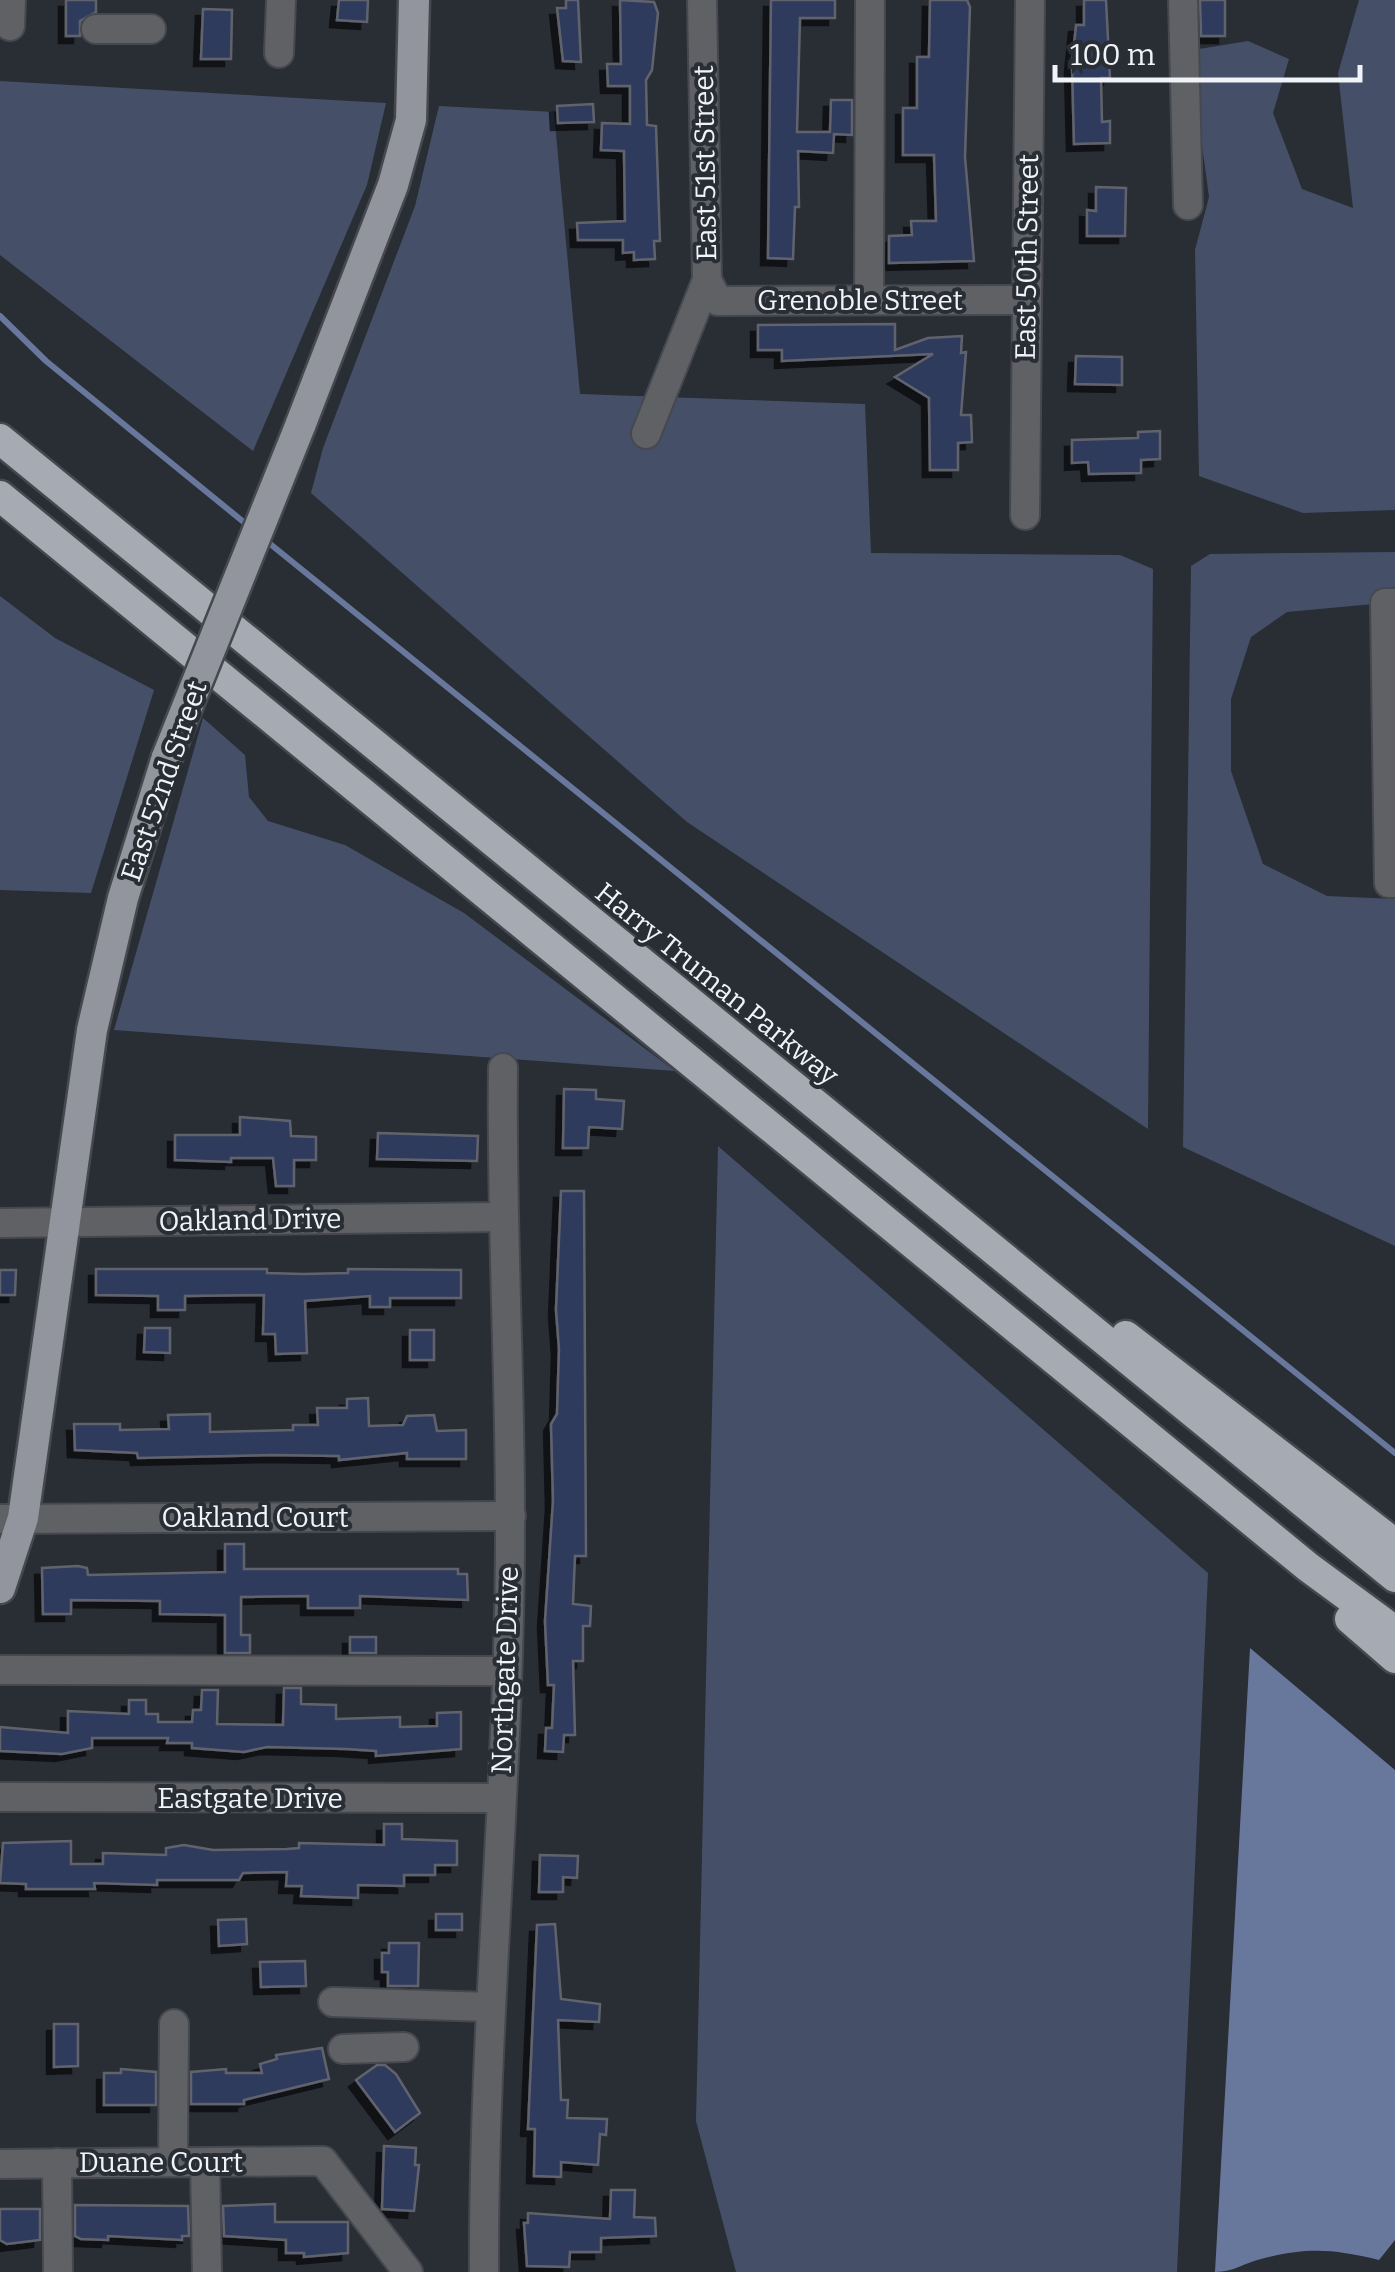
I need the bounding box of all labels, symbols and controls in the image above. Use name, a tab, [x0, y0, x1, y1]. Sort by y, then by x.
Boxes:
scale bar	[1055, 20, 1360, 82]
text: 100 m	[1070, 37, 1156, 73]
street label: East 51st Street	[687, 65, 723, 261]
street label: East 50th Street	[1009, 154, 1045, 360]
street label: Grenoble Street	[757, 284, 963, 317]
street label: East 52nd Street	[114, 676, 214, 886]
street label: Harry Truman Parkway	[589, 876, 845, 1092]
street label: Oakland Drive	[158, 1202, 342, 1238]
street label: Oakland Court	[161, 1501, 349, 1534]
street label: Northgate Drive	[485, 1566, 525, 1774]
street label: Eastgate Drive	[157, 1782, 343, 1815]
street label: Duane Court	[79, 2146, 243, 2179]

